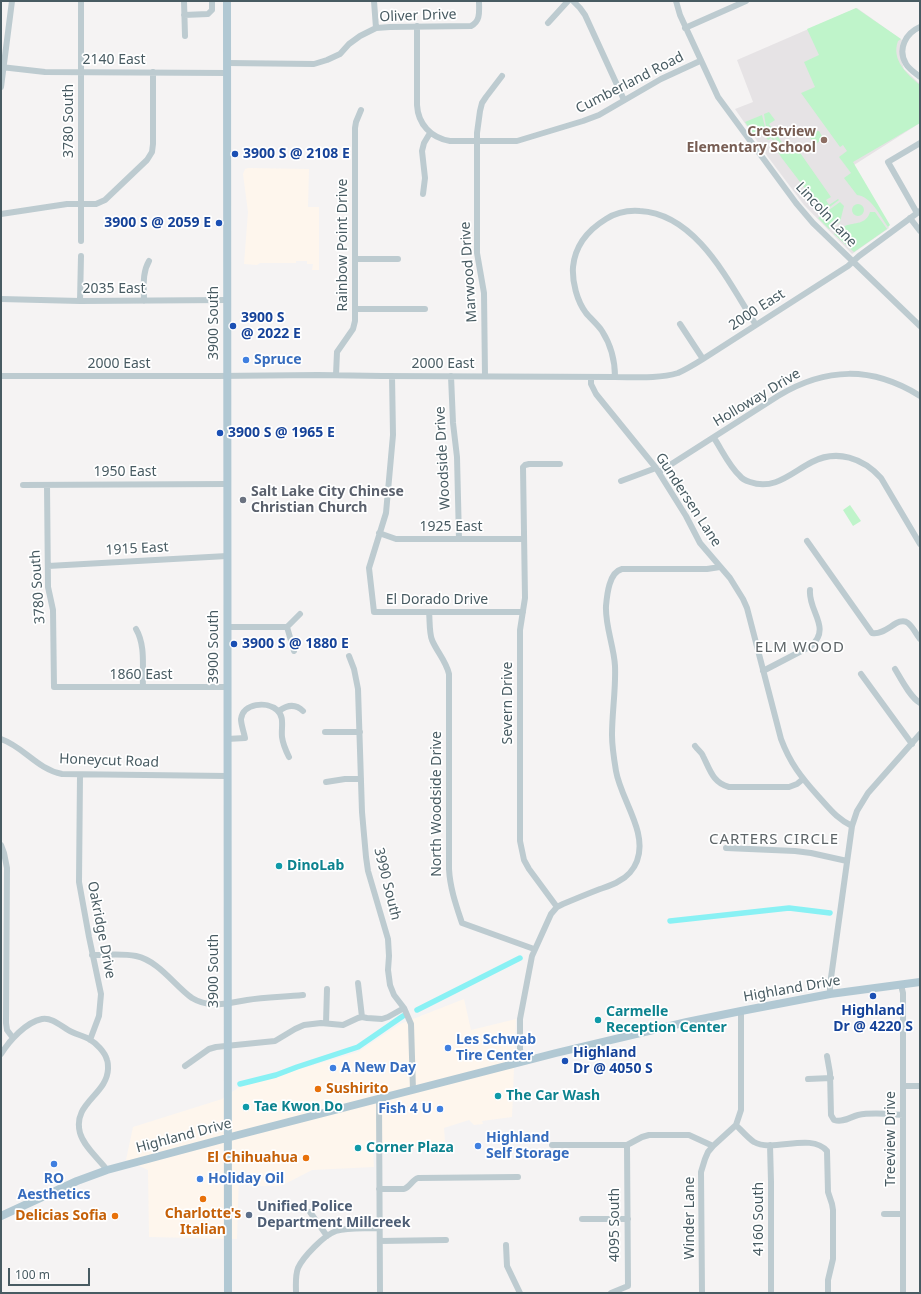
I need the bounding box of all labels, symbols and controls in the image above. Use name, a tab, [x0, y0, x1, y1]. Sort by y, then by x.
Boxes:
street label: Oliver Drive	[379, 6, 457, 26]
street label: Cumberland Road	[573, 49, 687, 117]
street label: 2140 East	[82, 52, 146, 68]
street label: 3780 South	[61, 84, 77, 158]
place label: Crestview Elementary School	[686, 124, 816, 156]
marker: Crestview Elementary School	[819, 135, 829, 145]
place label: 3900 S @ 2108 E	[243, 146, 350, 162]
marker: 3900 S @ 2108 E	[230, 149, 240, 159]
street label: Rainbow Point Drive	[335, 179, 351, 311]
street label: Lincoln Lane	[792, 179, 860, 251]
place label: 3900 S @ 2059 E	[104, 215, 211, 231]
marker: 3900 S @ 2059 E	[214, 218, 224, 228]
street label: Marwood Drive	[457, 221, 481, 323]
street label: 2035 East	[82, 281, 146, 297]
street label: 3900 South	[206, 286, 222, 360]
street label: 2000 East	[726, 286, 788, 334]
place label: 3900 S @ 2022 E	[241, 310, 301, 342]
marker: 3900 S @ 2022 E	[228, 321, 238, 331]
place label: Spruce	[254, 352, 302, 368]
marker: Spruce	[241, 355, 251, 365]
street label: 2000 East	[87, 356, 151, 372]
street label: 2000 East	[411, 356, 475, 372]
street label: Holloway Drive	[710, 365, 804, 431]
street label: Woodside Drive	[432, 406, 454, 510]
place label: 3900 S @ 1965 E	[228, 425, 335, 441]
marker: 3900 S @ 1965 E	[215, 428, 225, 438]
street label: Gundersen Lane	[651, 450, 725, 550]
street label: 1950 East	[93, 464, 157, 480]
place label: Salt Lake City Chinese Christian Church	[251, 484, 404, 516]
marker: Salt Lake City Chinese Christian Church	[238, 495, 248, 505]
street label: 1925 East	[419, 519, 483, 535]
street label: 1915 East	[105, 539, 169, 559]
street label: 3780 South	[27, 549, 49, 625]
street label: El Dorado Drive	[386, 592, 488, 608]
street label: 3900 South	[206, 610, 222, 684]
place label: 3900 S @ 1880 E	[242, 636, 349, 652]
marker: 3900 S @ 1880 E	[229, 639, 239, 649]
district label: ELM WOOD	[755, 639, 845, 657]
street label: Severn Drive	[500, 661, 516, 745]
street label: 1860 East	[109, 667, 173, 683]
street label: North Woodside Drive	[429, 731, 445, 877]
street label: Honeycut Road	[59, 751, 159, 771]
district label: CARTERS CIRCLE	[709, 831, 839, 849]
street label: 3990 South	[370, 846, 404, 922]
place label: DinoLab	[287, 858, 344, 874]
marker: DinoLab	[274, 861, 284, 871]
street label: Oakridge Drive	[83, 880, 119, 980]
street label: 3900 South	[206, 934, 222, 1008]
street label: Highland Drive	[742, 972, 842, 1006]
marker: Highland Dr @ 4220 S	[868, 991, 878, 1001]
place label: Highland Dr @ 4220 S	[833, 1003, 913, 1036]
place label: Carmelle Reception Center	[606, 1004, 727, 1036]
marker: Carmelle Reception Center	[593, 1015, 603, 1025]
place label: Les Schwab Tire Center	[456, 1032, 536, 1064]
marker: Les Schwab Tire Center	[443, 1043, 453, 1053]
place label: Highland Dr @ 4050 S	[573, 1045, 653, 1078]
marker: Highland Dr @ 4050 S	[560, 1056, 570, 1066]
place label: A New Day	[341, 1060, 416, 1076]
marker: A New Day	[328, 1063, 338, 1073]
place label: Sushirito	[326, 1081, 388, 1097]
marker: Sushirito	[313, 1084, 323, 1094]
place label: The Car Wash	[506, 1088, 600, 1104]
marker: The Car Wash	[493, 1091, 503, 1101]
street label: Treeview Drive	[883, 1091, 899, 1187]
place label: Tae Kwon Do	[254, 1099, 343, 1115]
place label: Fish 4 U	[378, 1101, 432, 1117]
marker: Tae Kwon Do	[241, 1102, 251, 1112]
marker: Fish 4 U	[435, 1104, 445, 1114]
street label: Highland Drive	[134, 1115, 234, 1157]
place label: Highland Self Storage	[486, 1130, 569, 1162]
place label: Corner Plaza	[366, 1140, 454, 1156]
marker: Highland Self Storage	[473, 1141, 483, 1151]
marker: Corner Plaza	[353, 1143, 363, 1153]
place label: El Chihuahua	[207, 1150, 298, 1166]
marker: El Chihuahua	[301, 1153, 311, 1163]
marker: RO Aesthetics	[49, 1159, 59, 1169]
place label: RO Aesthetics	[17, 1171, 91, 1204]
place label: Holiday Oil	[208, 1171, 284, 1187]
marker: Holiday Oil	[195, 1174, 205, 1184]
street label: Winder Lane	[682, 1177, 698, 1259]
street label: 4160 South	[751, 1182, 767, 1256]
street label: 4095 South	[607, 1188, 623, 1262]
marker: Charlotte's Italian	[198, 1194, 208, 1204]
place label: Unified Police Department Millcreek	[257, 1199, 410, 1232]
place label: Charlotte's Italian	[165, 1206, 241, 1238]
place label: Delicias Sofia	[15, 1208, 107, 1224]
marker: Unified Police Department Millcreek	[244, 1210, 254, 1220]
marker: Delicias Sofia	[110, 1211, 120, 1221]
scale bar	[10, 1260, 92, 1286]
text: 100 m	[15, 1266, 50, 1283]

